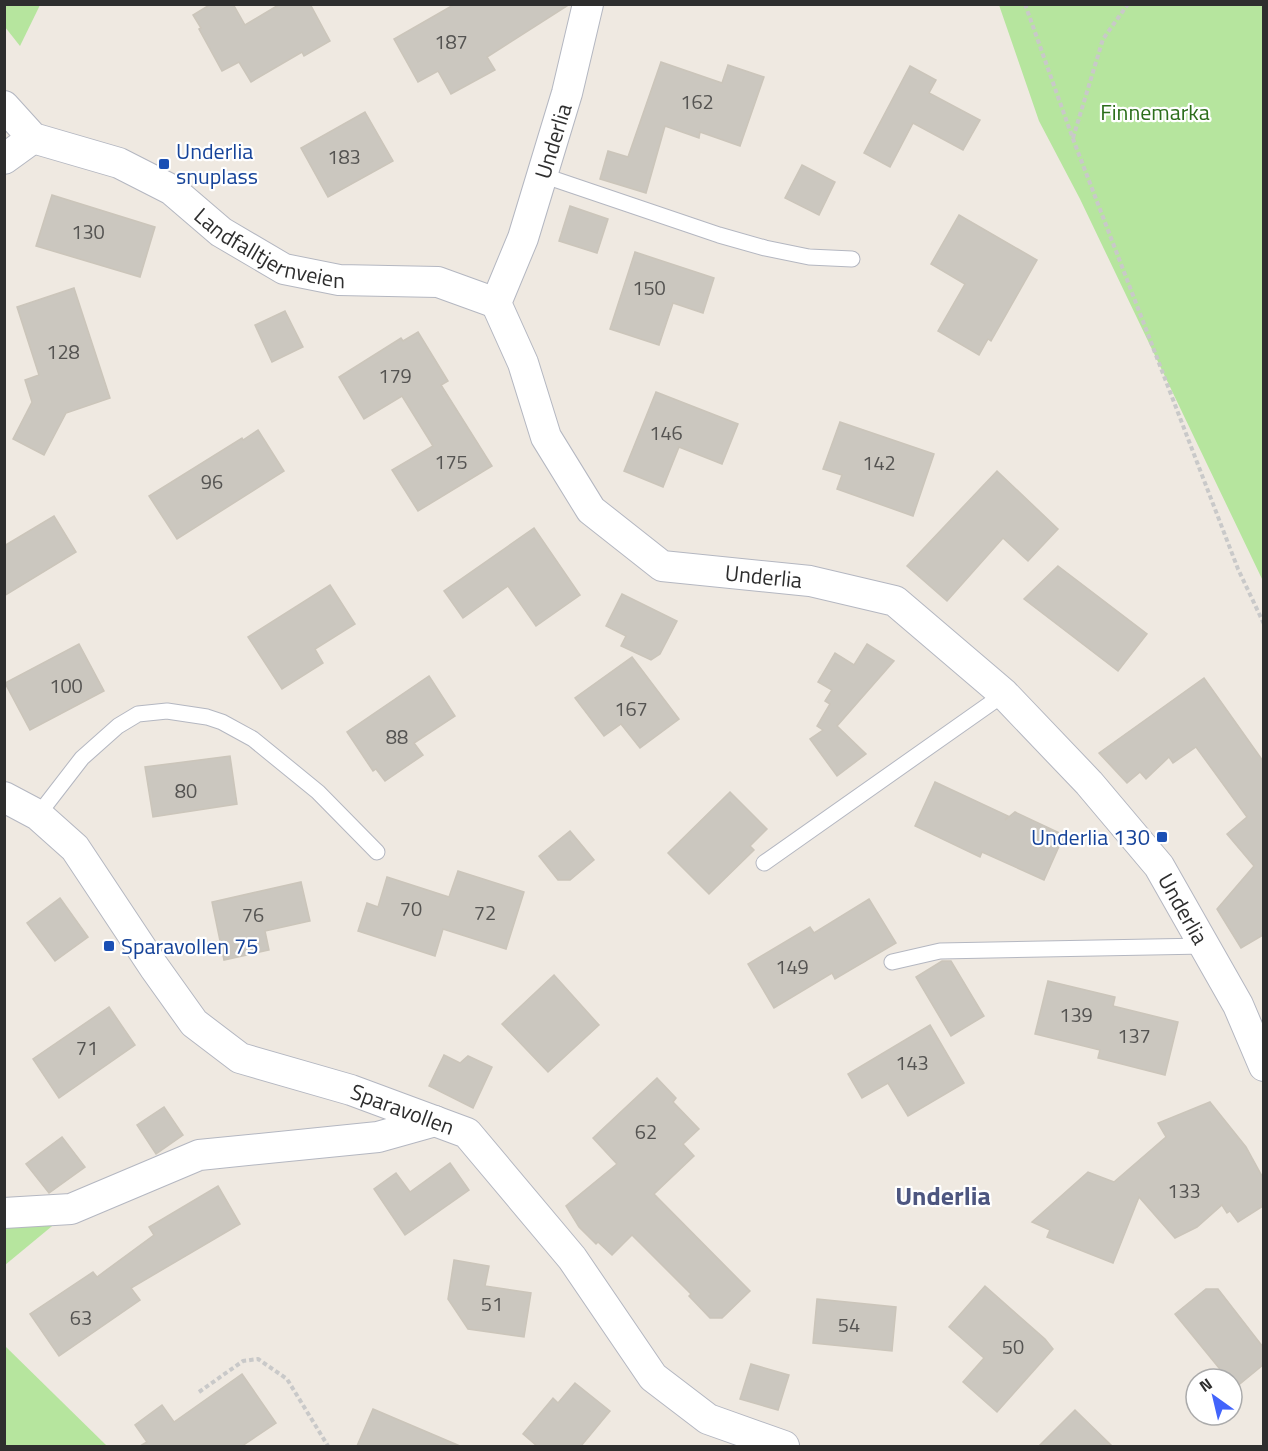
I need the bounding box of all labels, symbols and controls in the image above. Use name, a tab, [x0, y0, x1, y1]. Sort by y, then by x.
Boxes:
house number: 187	[434, 26, 468, 57]
house number: 162	[680, 86, 714, 117]
park label: Finnemarka	[1100, 95, 1210, 129]
street label: Underlia	[525, 99, 581, 183]
place label: Underlia snuplass	[176, 134, 258, 193]
house number: 183	[327, 141, 361, 172]
marker: Underlia snuplass	[157, 157, 171, 171]
street label: Landfalltjernveien	[187, 199, 345, 297]
house number: 130	[71, 216, 105, 247]
house number: 150	[632, 272, 666, 303]
house number: 128	[46, 336, 80, 367]
house number: 179	[378, 360, 412, 391]
house number: 146	[649, 417, 683, 448]
house number: 175	[434, 446, 468, 477]
house number: 142	[862, 447, 896, 478]
house number: 96	[201, 466, 223, 497]
street label: Underlia	[723, 555, 804, 597]
house number: 100	[49, 670, 83, 701]
house number: 167	[614, 693, 648, 724]
house number: 88	[386, 721, 408, 752]
house number: 80	[175, 775, 197, 806]
place label: Underlia 130	[1031, 820, 1150, 854]
marker: Underlia 130	[1155, 830, 1169, 844]
street label: Underlia	[1149, 867, 1217, 951]
house number: 70	[400, 893, 422, 924]
house number: 72	[474, 897, 496, 928]
house number: 76	[242, 899, 264, 930]
place label: Sparavollen 75	[121, 929, 259, 963]
marker: Sparavollen 75	[102, 939, 116, 953]
house number: 149	[775, 951, 809, 982]
house number: 139	[1059, 999, 1093, 1030]
house number: 137	[1117, 1020, 1151, 1051]
house number: 71	[76, 1032, 98, 1063]
house number: 143	[895, 1047, 929, 1078]
street label: Sparavollen	[346, 1074, 459, 1144]
house number: 62	[635, 1116, 657, 1147]
house number: 133	[1167, 1175, 1201, 1206]
district label: Underlia	[895, 1176, 991, 1215]
house number: 51	[481, 1288, 503, 1319]
house number: 63	[70, 1302, 92, 1333]
house number: 54	[838, 1309, 860, 1340]
house number: 50	[1002, 1331, 1024, 1362]
north arrow	[1184, 1367, 1244, 1427]
text: N	[1194, 1372, 1217, 1398]

